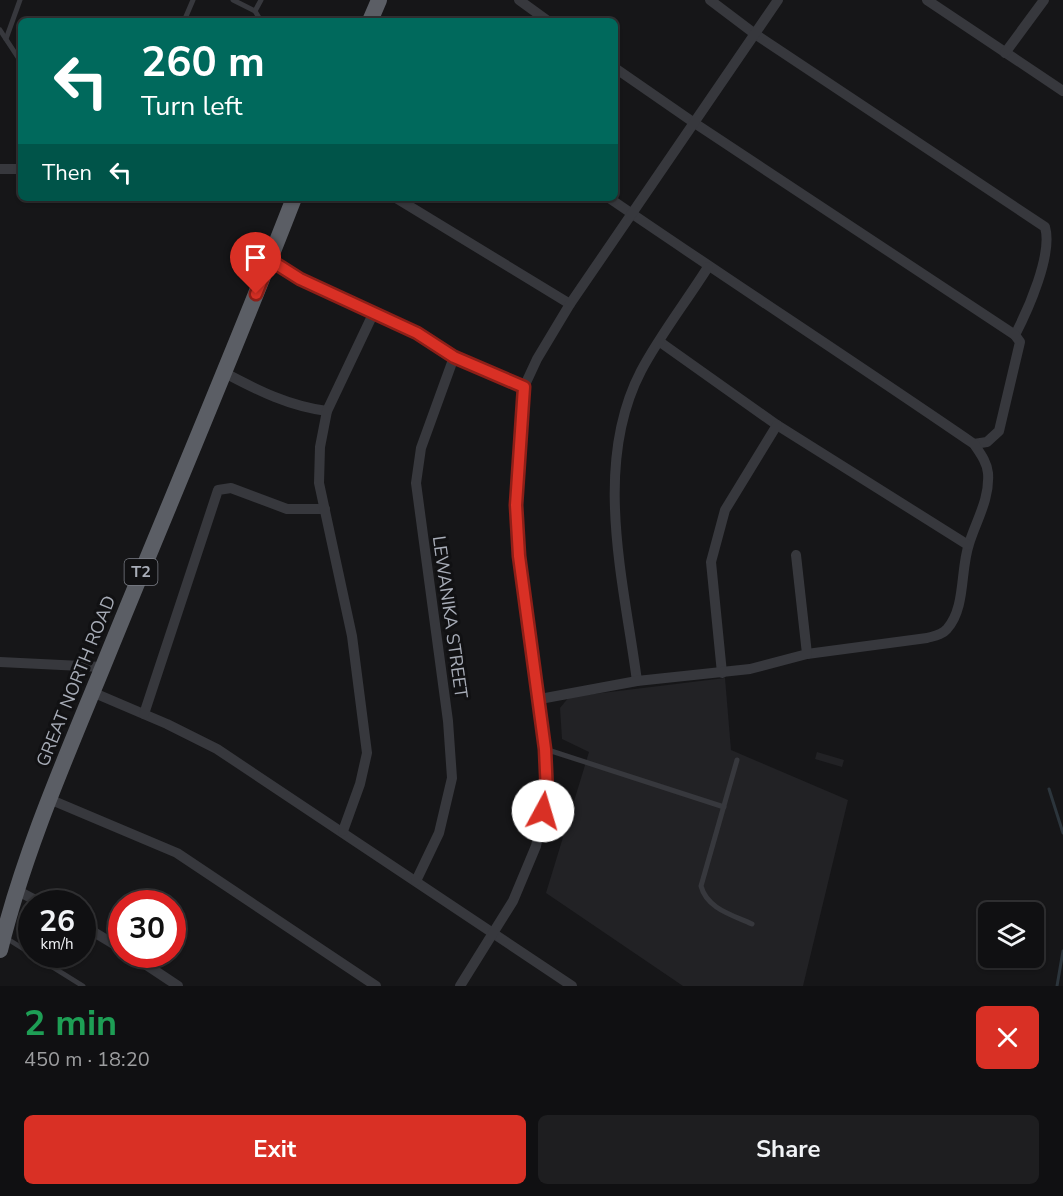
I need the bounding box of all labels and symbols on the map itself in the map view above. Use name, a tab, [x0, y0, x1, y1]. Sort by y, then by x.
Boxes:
pin	[230, 232, 281, 294]
street label: LEWANIKA STREET	[427, 534, 473, 700]
road number: T2	[124, 559, 158, 585]
street label: GREAT NORTH ROAD	[31, 592, 121, 770]
position arrow	[511, 779, 575, 843]
speed limit sign: 30	[108, 890, 186, 968]

